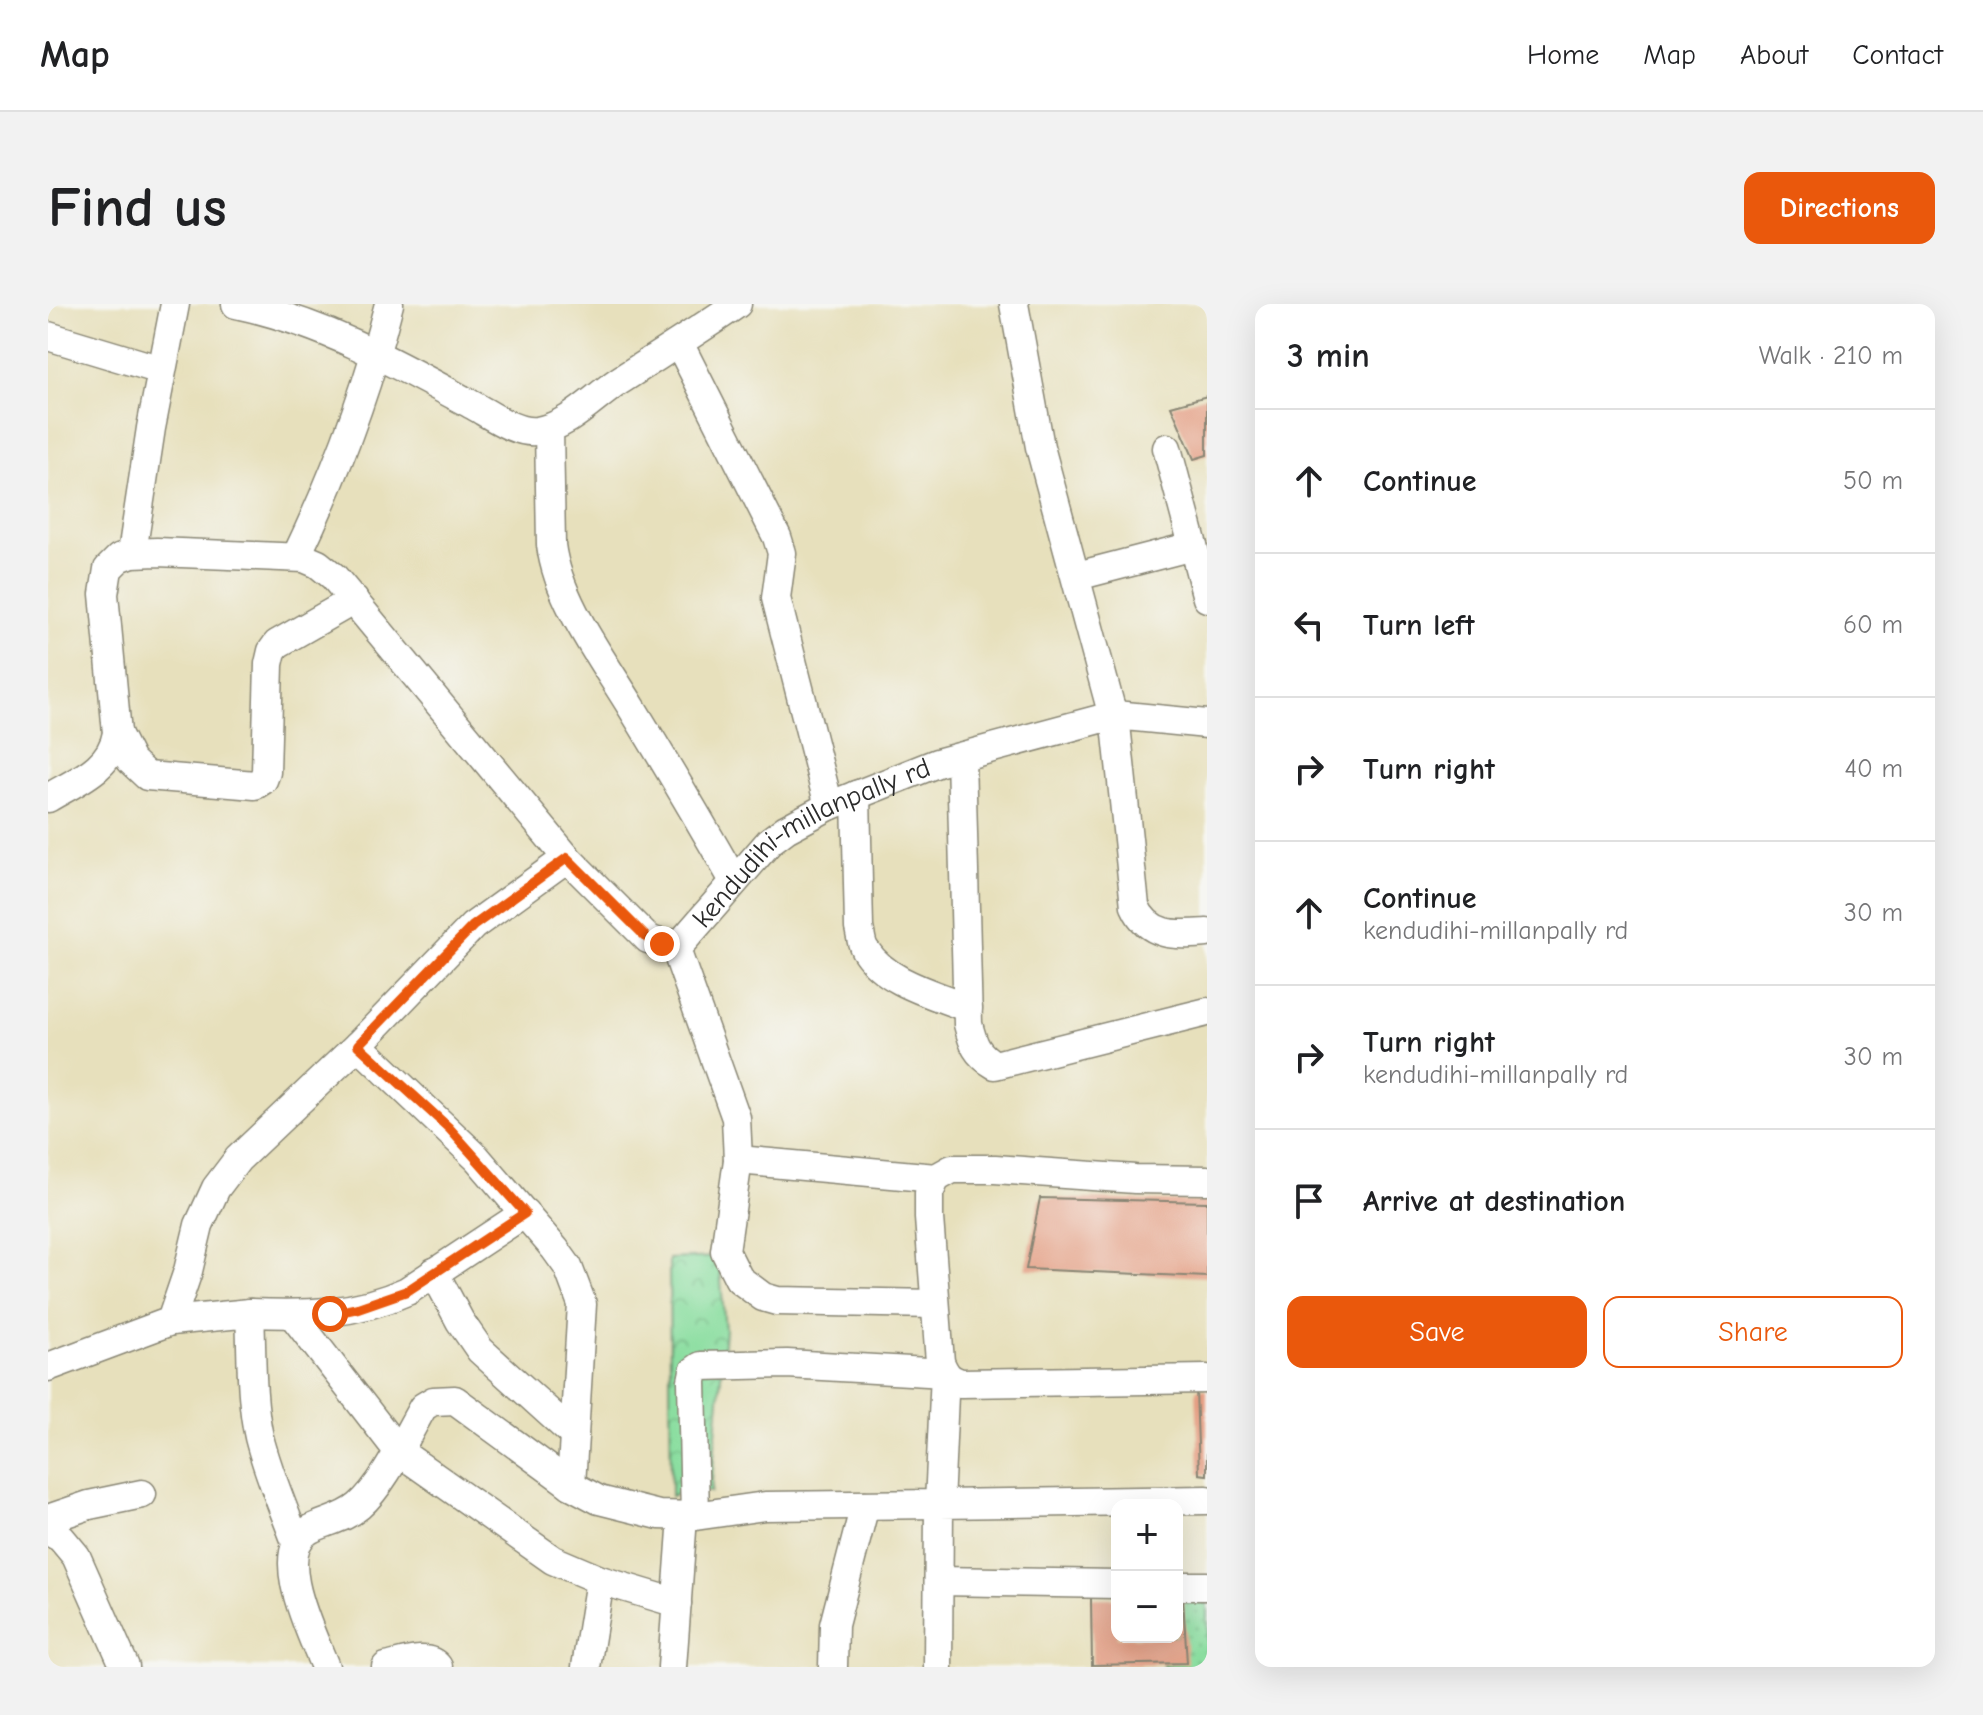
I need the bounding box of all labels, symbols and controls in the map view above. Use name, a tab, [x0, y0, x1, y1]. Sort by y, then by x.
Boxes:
text: Map	[40, 33, 110, 77]
text: Home	[1527, 39, 1599, 71]
text: Map	[1643, 39, 1696, 71]
text: About	[1740, 39, 1808, 71]
text: Contact	[1852, 39, 1943, 71]
button: Directions	[1744, 172, 1935, 244]
text: Find us	[48, 176, 227, 240]
text: 3 min	[1287, 336, 1370, 376]
text: Walk · 210 m	[1759, 341, 1903, 371]
icon: ahead	[1287, 459, 1331, 503]
text: Continue	[1363, 464, 1477, 499]
text: 50 m	[1843, 466, 1903, 496]
icon: left	[1287, 603, 1331, 647]
text: Turn left	[1363, 608, 1475, 643]
text: 60 m	[1843, 610, 1903, 640]
icon: right	[1287, 747, 1331, 791]
street label: kendudihi-millanpally rd	[686, 751, 935, 934]
text: Turn right	[1363, 752, 1495, 787]
text: 40 m	[1844, 754, 1903, 784]
text: Continue	[1363, 881, 1477, 916]
icon: ahead	[1287, 891, 1331, 935]
text: 30 m	[1844, 898, 1903, 928]
text: kendudihi-millanpally rd	[1363, 916, 1628, 946]
route end	[644, 926, 680, 962]
text: Turn right	[1363, 1025, 1495, 1060]
icon: right	[1287, 1035, 1331, 1079]
text: 30 m	[1844, 1042, 1903, 1072]
text: kendudihi-millanpally rd	[1363, 1060, 1628, 1090]
icon: arrive	[1287, 1179, 1331, 1223]
text: Arrive at destination	[1363, 1184, 1625, 1219]
route start	[312, 1296, 348, 1332]
button: Save	[1287, 1296, 1587, 1368]
button: Share	[1603, 1296, 1903, 1368]
map controls	[1111, 1499, 1183, 1643]
button: +	[1111, 1499, 1183, 1571]
button: −	[1111, 1571, 1183, 1643]

